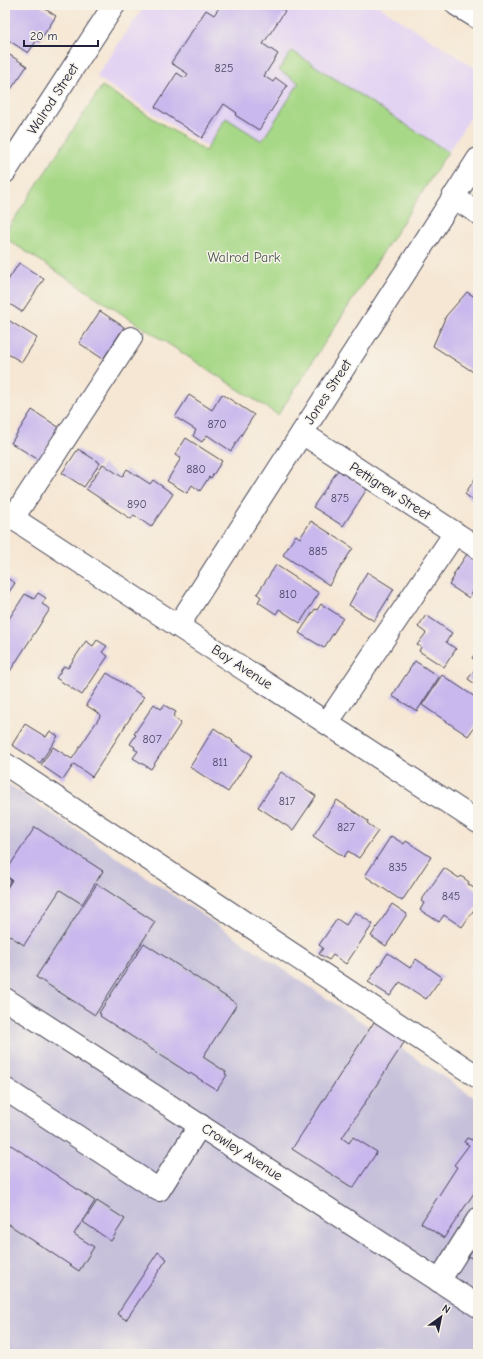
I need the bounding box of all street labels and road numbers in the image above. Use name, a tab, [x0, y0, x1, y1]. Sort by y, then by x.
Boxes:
street label: Walrod Street	[24, 59, 83, 138]
street label: Jones Street	[301, 355, 356, 428]
street label: Pettigrew Street	[346, 458, 435, 524]
street label: Bay Avenue	[208, 641, 276, 693]
street label: Crowley Avenue	[198, 1119, 286, 1185]

